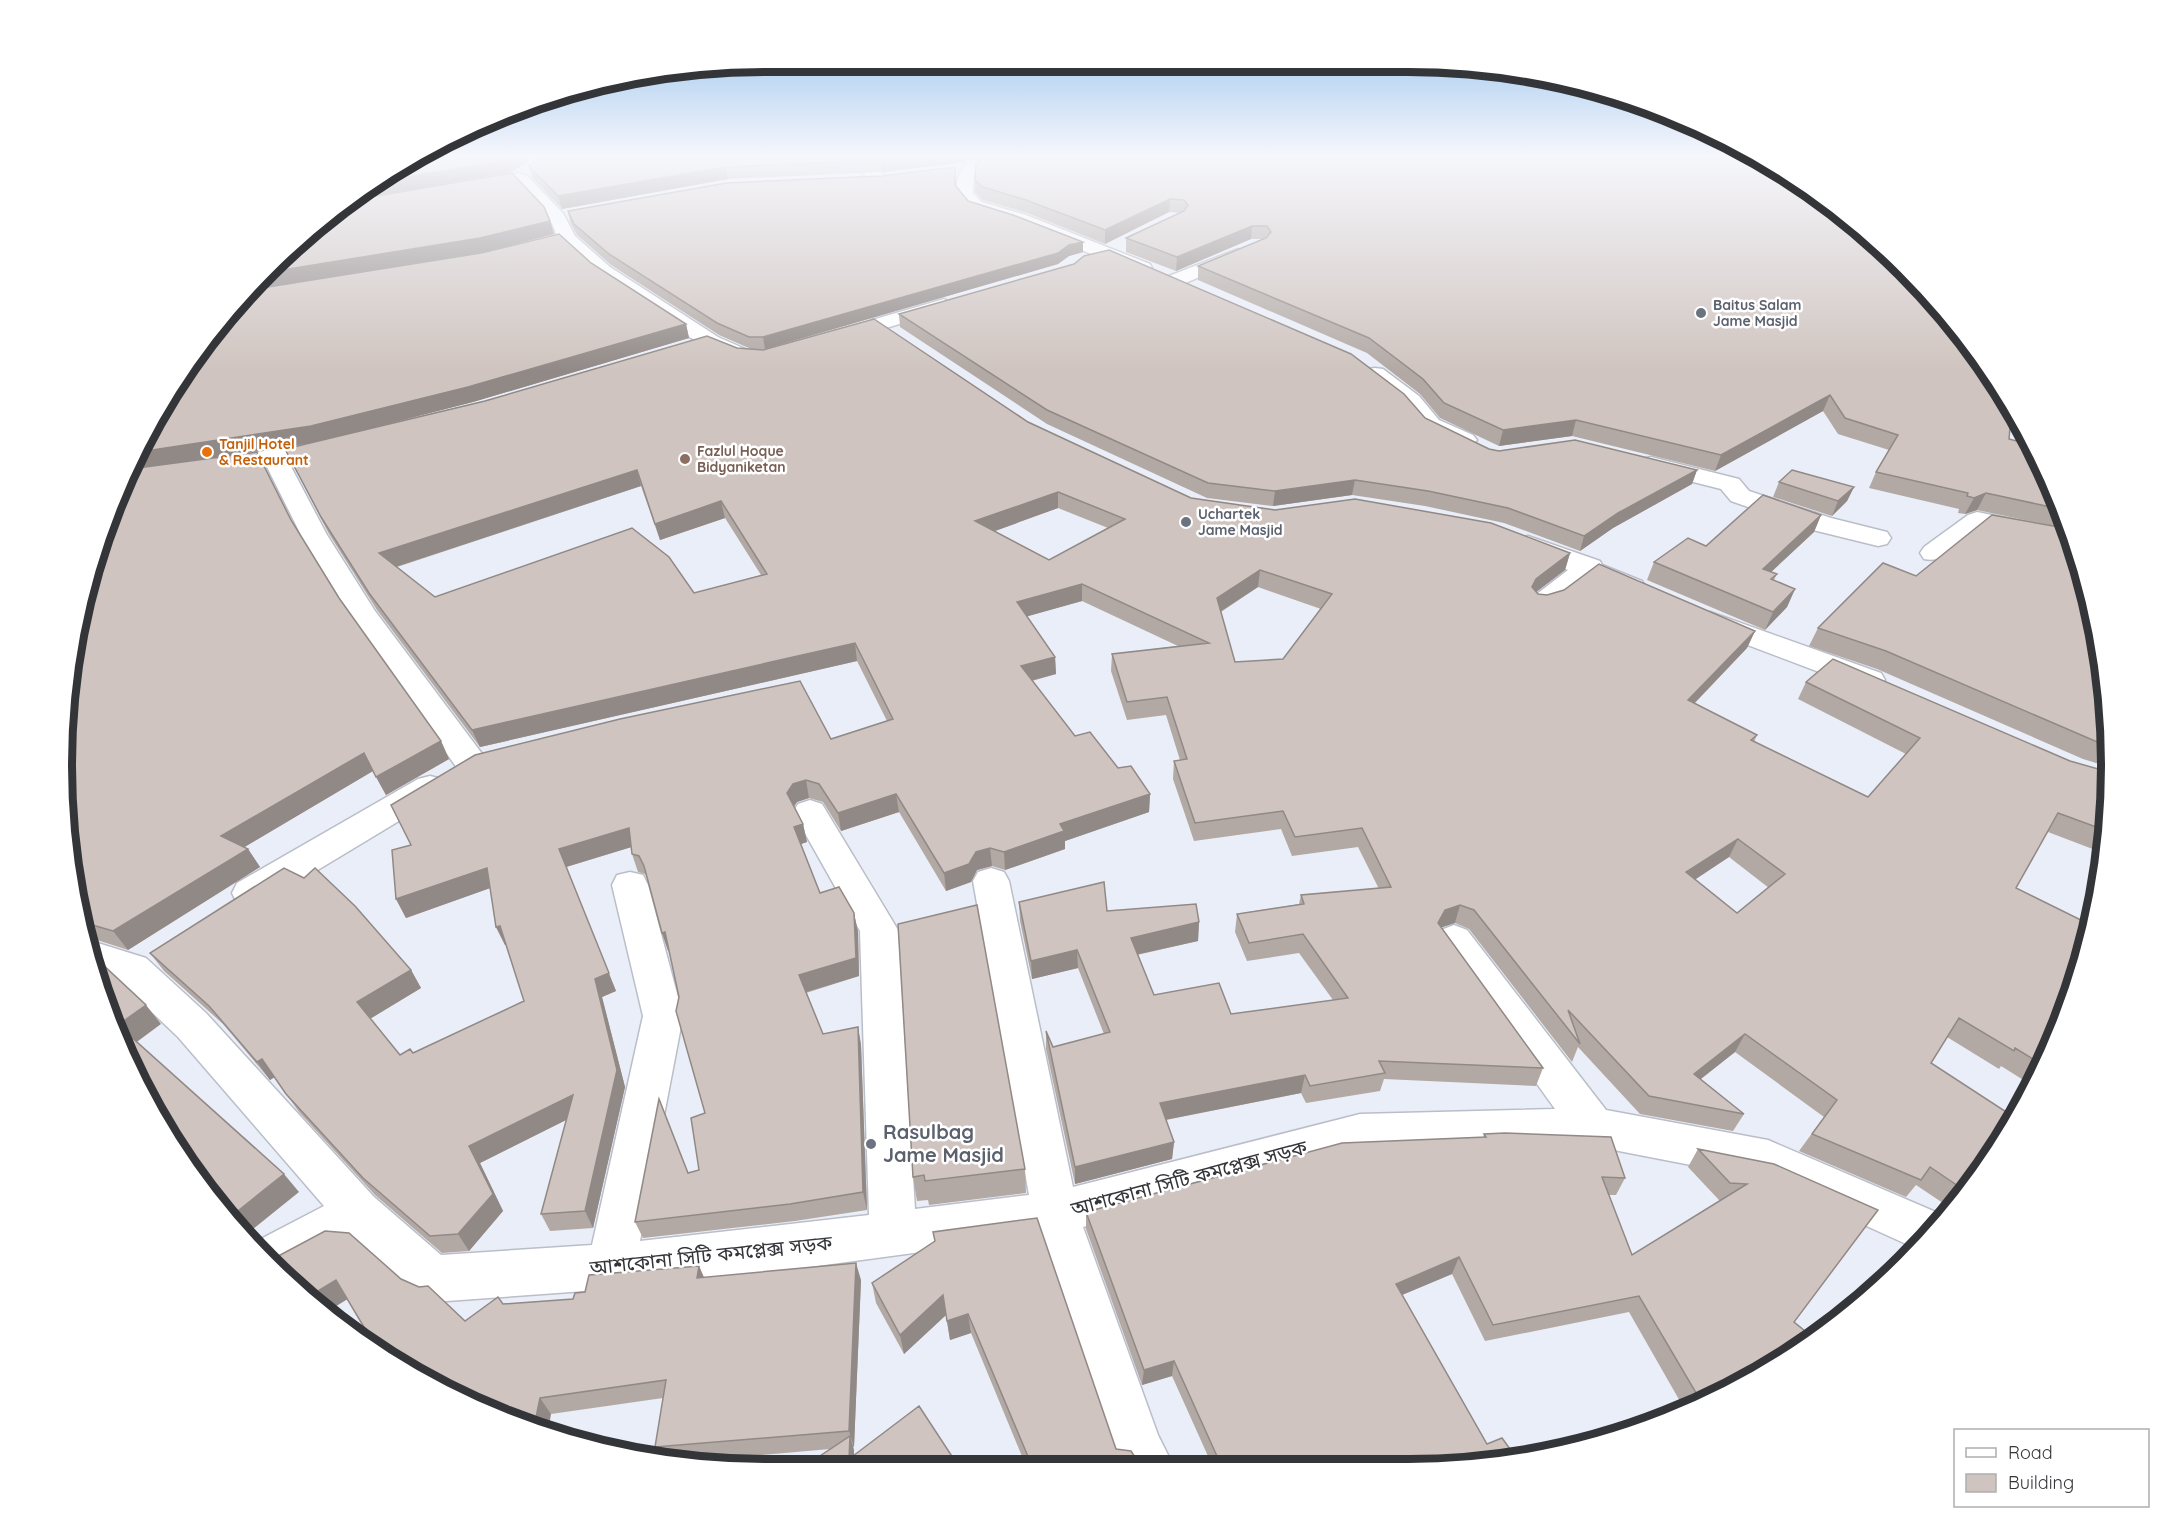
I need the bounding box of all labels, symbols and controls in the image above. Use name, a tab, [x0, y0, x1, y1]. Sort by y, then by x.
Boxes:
place label: Baitus Salam Jame Masjid	[1713, 296, 1802, 330]
marker: Baitus Salam Jame Masjid	[1694, 306, 1708, 320]
place label: Tanjil Hotel & Restaurant	[219, 435, 309, 469]
place label: Fazlul Hoque Bidyaniketan	[697, 442, 786, 476]
marker: Tanjil Hotel & Restaurant	[200, 445, 214, 459]
marker: Fazlul Hoque Bidyaniketan	[678, 452, 692, 466]
place label: Uchartek Jame Masjid	[1198, 505, 1283, 539]
marker: Uchartek Jame Masjid	[1179, 515, 1193, 529]
place label: Rasulbag Jame Masjid	[883, 1119, 1004, 1167]
street label: আশকোনা সিটি কমপ্লেক্স সড়ক	[1067, 1134, 1311, 1221]
marker: Rasulbag Jame Masjid	[864, 1137, 878, 1151]
street label: আশকোনা সিটি কমপ্লেক্স সড়ক	[588, 1229, 834, 1280]
legend	[1954, 1429, 2149, 1507]
text: Road	[2008, 1441, 2053, 1464]
text: Building	[2008, 1471, 2074, 1494]

